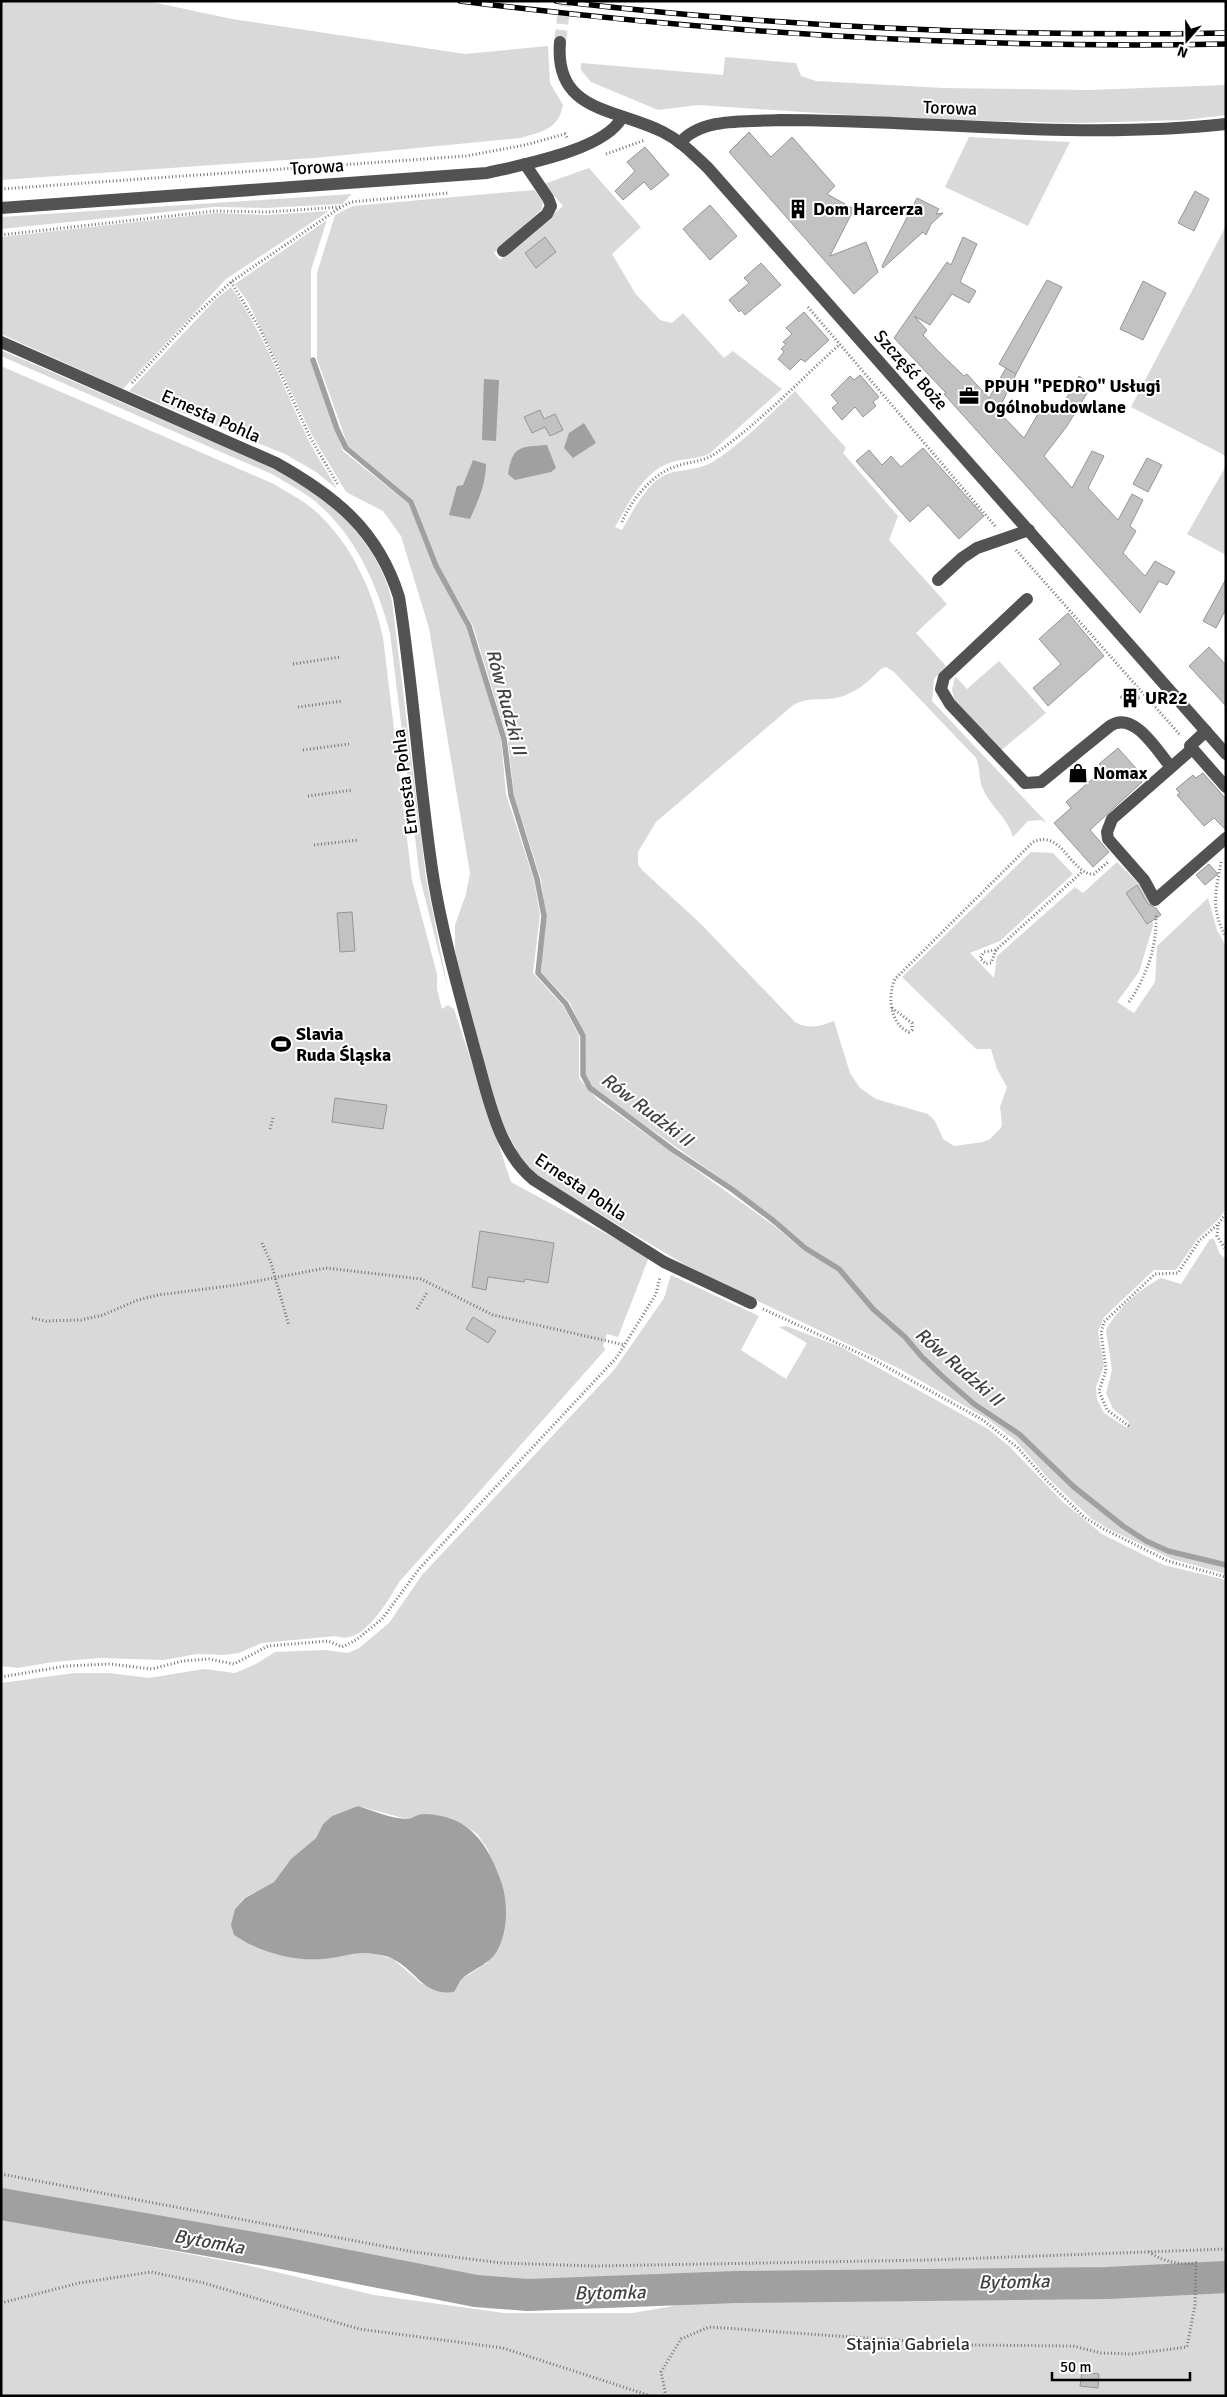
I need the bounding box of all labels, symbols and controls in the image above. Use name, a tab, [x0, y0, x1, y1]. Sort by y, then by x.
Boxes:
north arrow	[1162, 15, 1212, 65]
text: N	[1175, 42, 1190, 61]
street label: Torowa	[923, 96, 977, 120]
street label: Torowa	[289, 154, 345, 180]
building icon: Dom Harcerza	[787, 198, 809, 220]
place label: Dom Harcerza	[813, 198, 923, 220]
street label: Szczęść Boże	[869, 325, 953, 415]
place label: PPUH "PEDRO" Usługi Ogólnobudowlane	[984, 375, 1161, 418]
street label: Ernesta Pohla	[158, 384, 264, 448]
office icon: PPUH "PEDRO" Usługi Ogólnobudowlane	[958, 385, 980, 407]
water label: Rów Rudzki II	[480, 646, 532, 760]
building icon: UR22	[1119, 687, 1141, 709]
place label: UR22	[1145, 687, 1188, 709]
street label: Ernesta Pohla	[388, 728, 422, 836]
shop icon: Nomax	[1067, 762, 1089, 784]
place label: Nomax	[1093, 762, 1148, 784]
place label: Slavia Ruda Śląska	[296, 1023, 391, 1066]
sports icon: Slavia Ruda Śląska	[270, 1033, 292, 1055]
water label: Rów Rudzki II	[596, 1068, 700, 1154]
street label: Ernesta Pohla	[531, 1148, 631, 1226]
water label: Rów Rudzki II	[910, 1322, 1010, 1413]
water label: Bytomka	[172, 2224, 247, 2260]
water label: Bytomka	[978, 2269, 1051, 2295]
water label: Bytomka	[574, 2280, 647, 2306]
park label: Stajnia Gabriela	[846, 2333, 970, 2355]
scale bar	[1052, 2350, 1190, 2382]
text: 50 m	[1060, 2358, 1091, 2376]

